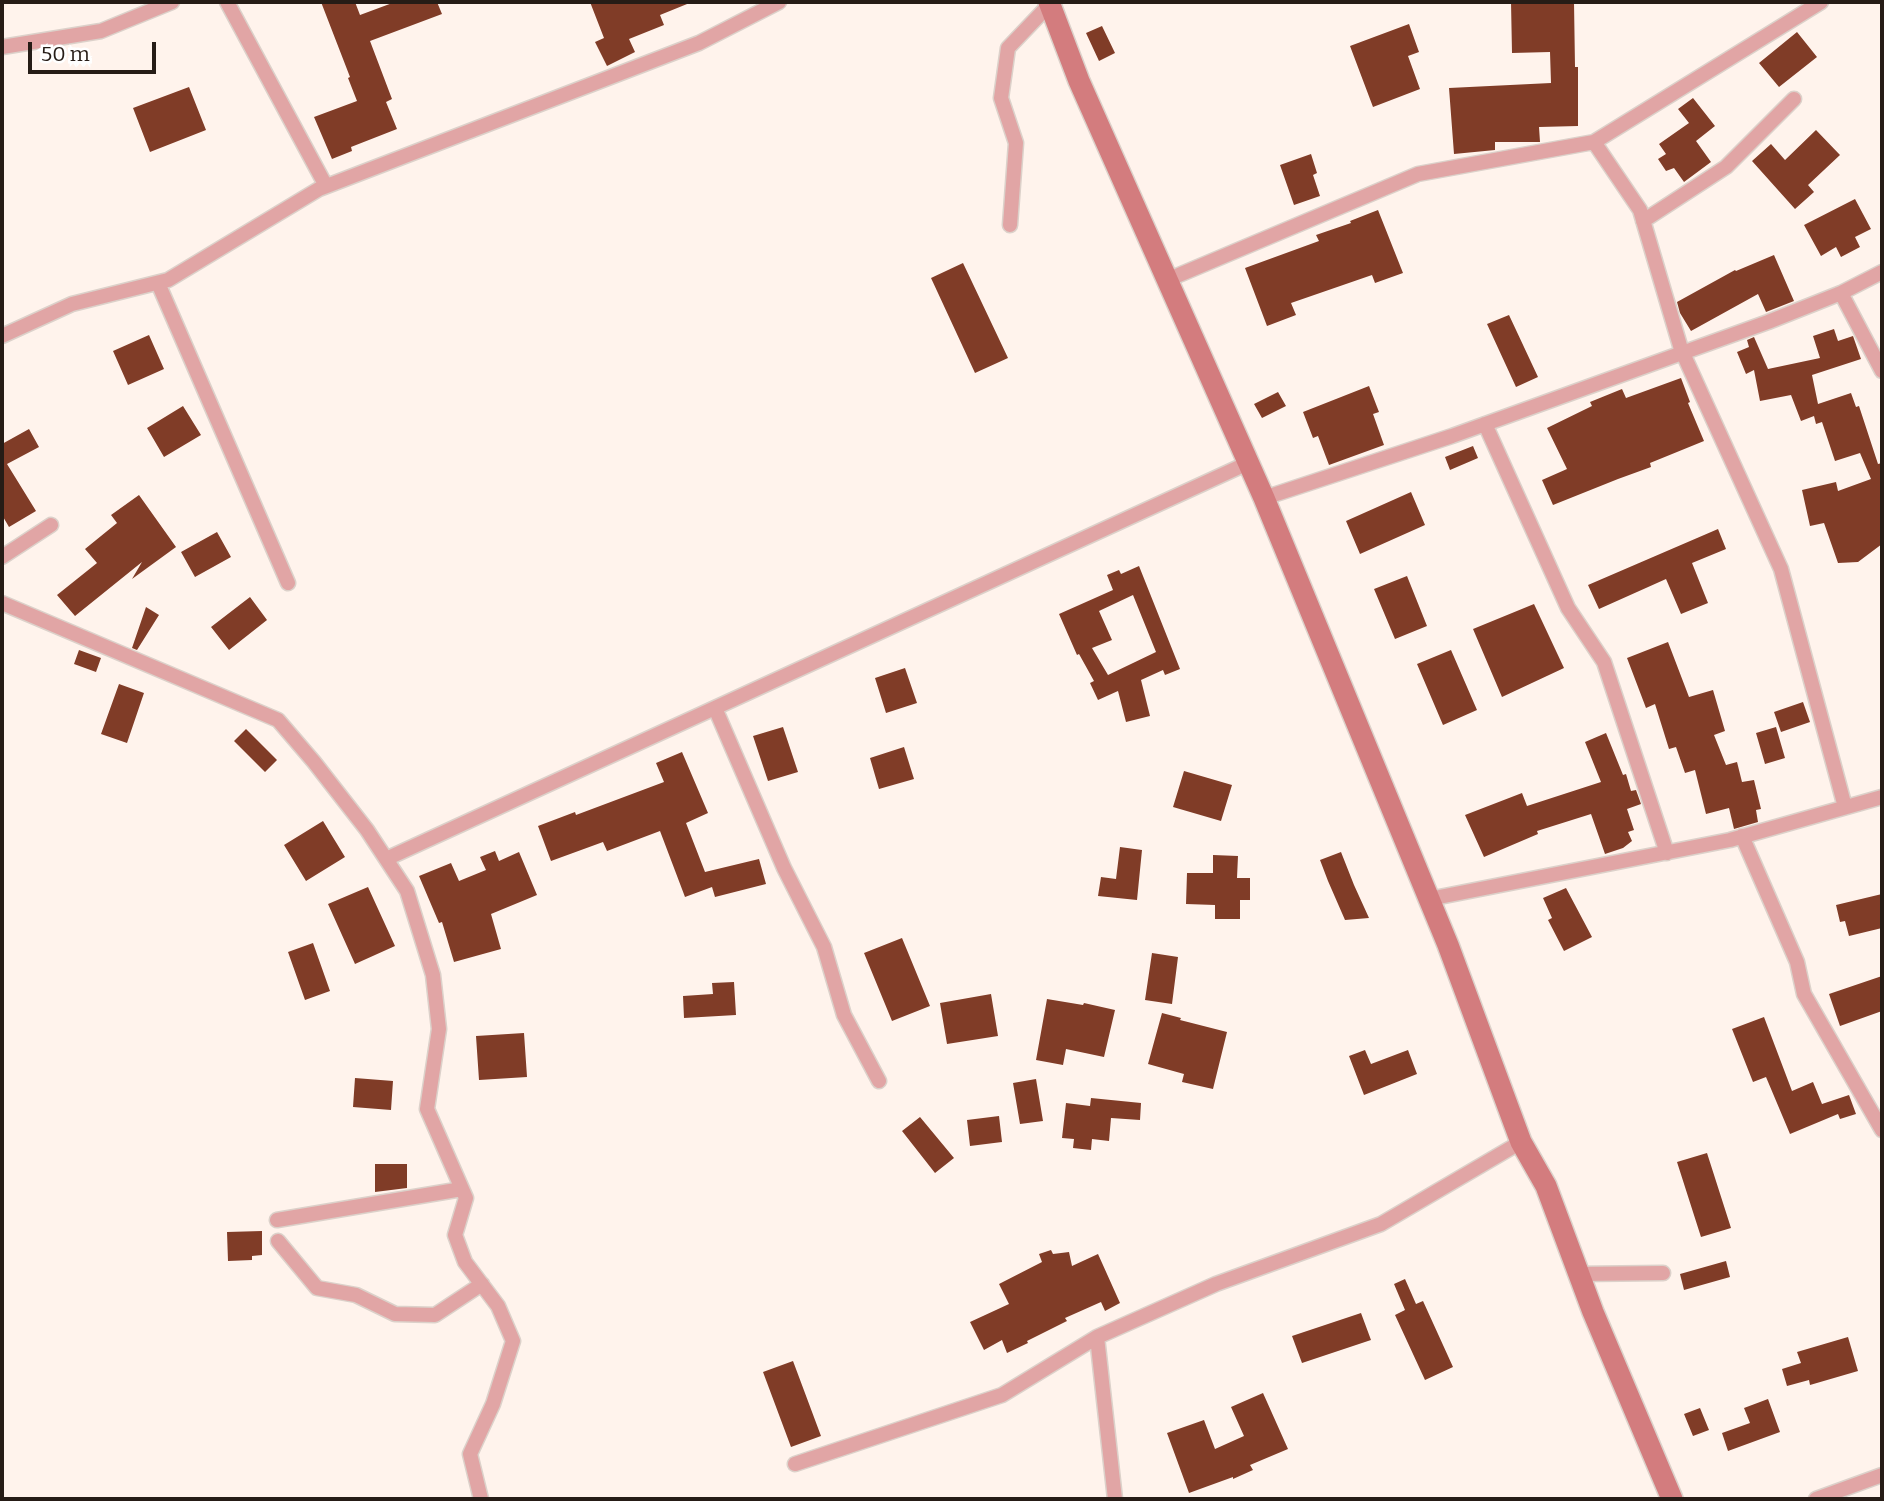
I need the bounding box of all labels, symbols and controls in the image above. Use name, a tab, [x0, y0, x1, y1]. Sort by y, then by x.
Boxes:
scale bar	[32, 28, 159, 72]
text: 50 m	[41, 41, 90, 67]

